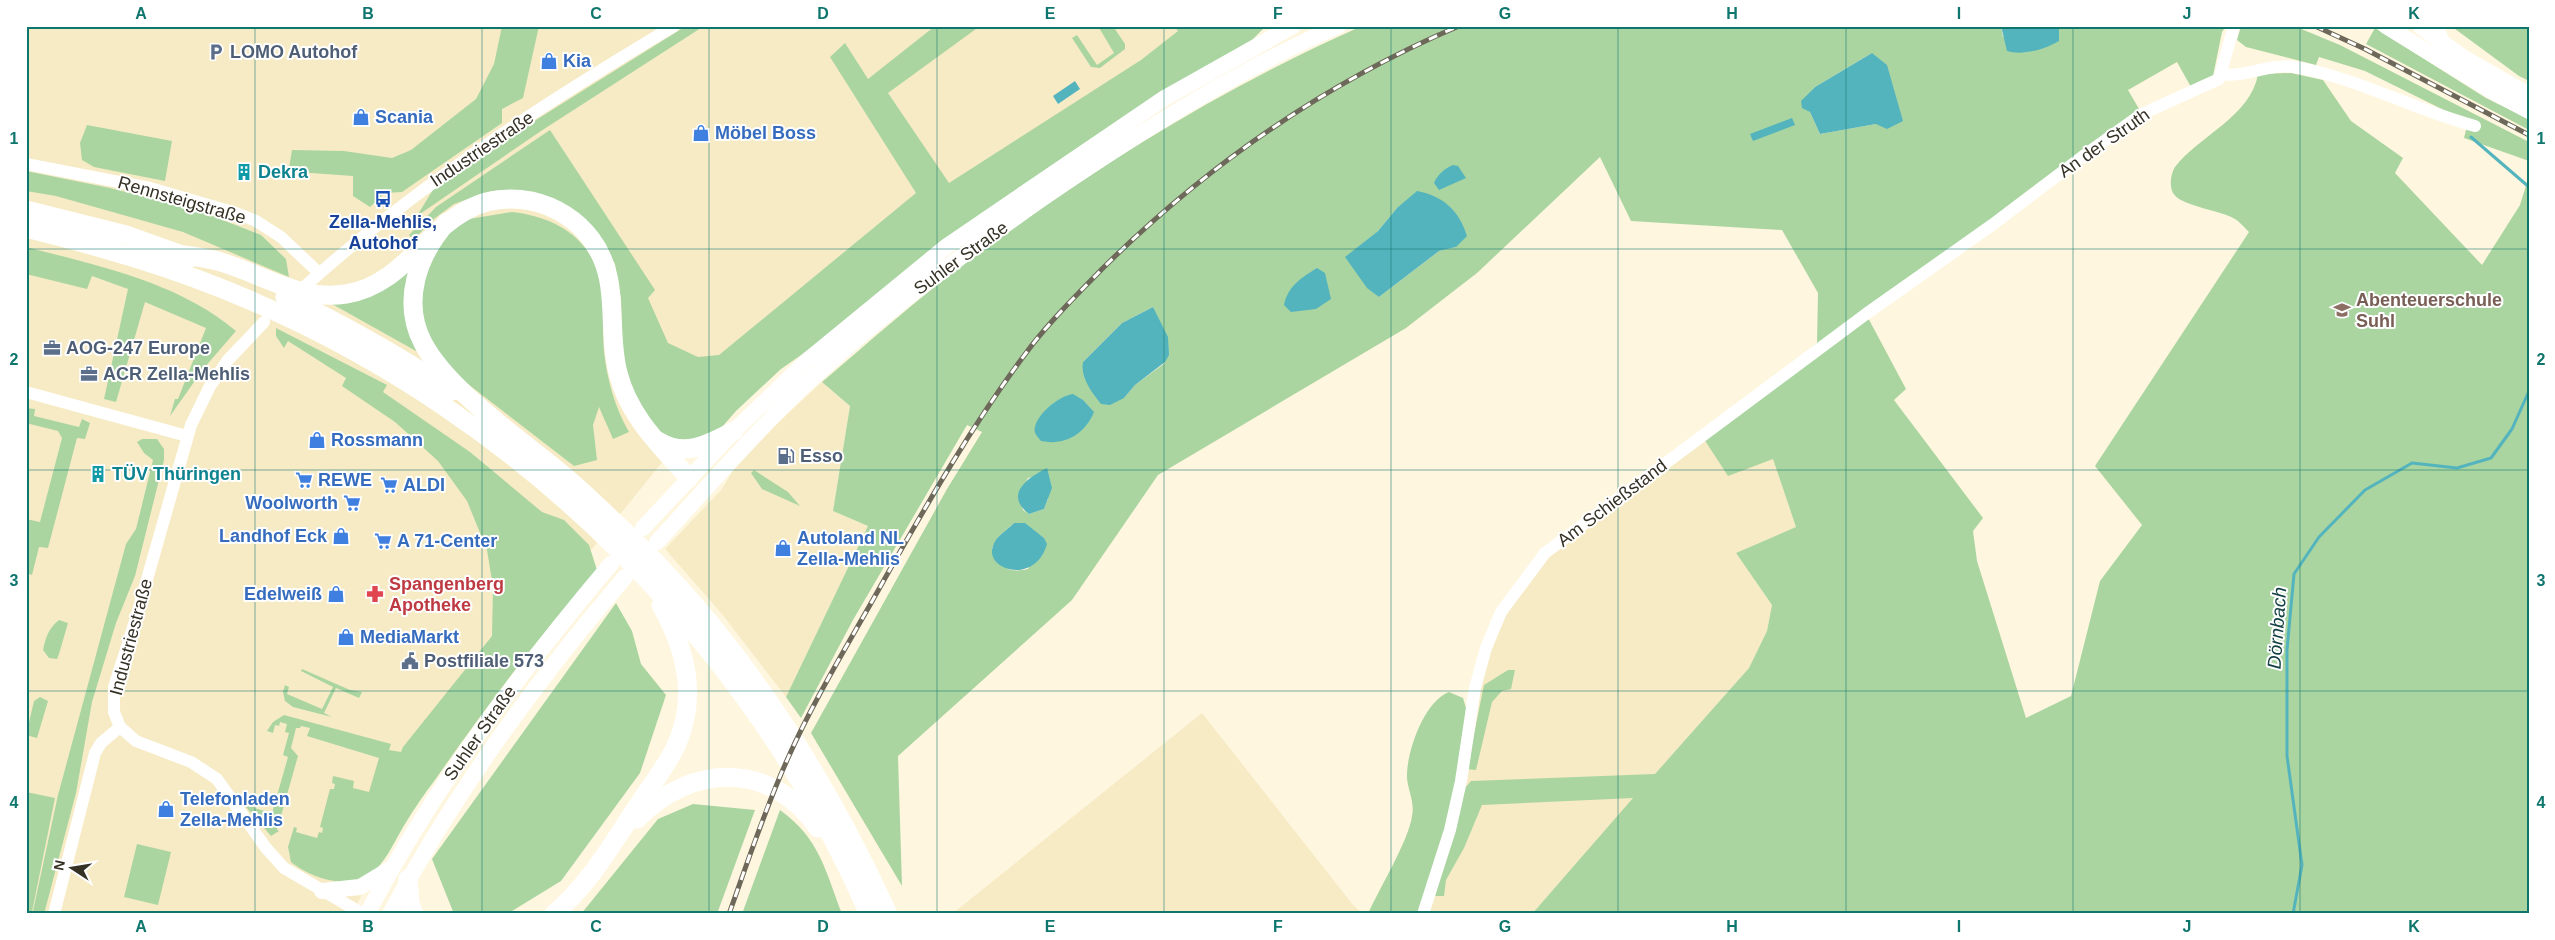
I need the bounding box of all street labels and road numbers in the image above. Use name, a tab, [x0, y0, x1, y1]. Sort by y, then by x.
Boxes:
street label: An der Struth	[2055, 104, 2153, 182]
street label: Industriestraße	[427, 107, 537, 191]
street label: Rennsteigstraße	[116, 172, 248, 228]
street label: Suhler Straße	[910, 217, 1012, 299]
street label: Am Schießstand	[1553, 455, 1671, 551]
street label: Industriestraße	[106, 576, 156, 698]
street label: Suhler Straße	[440, 682, 520, 784]

